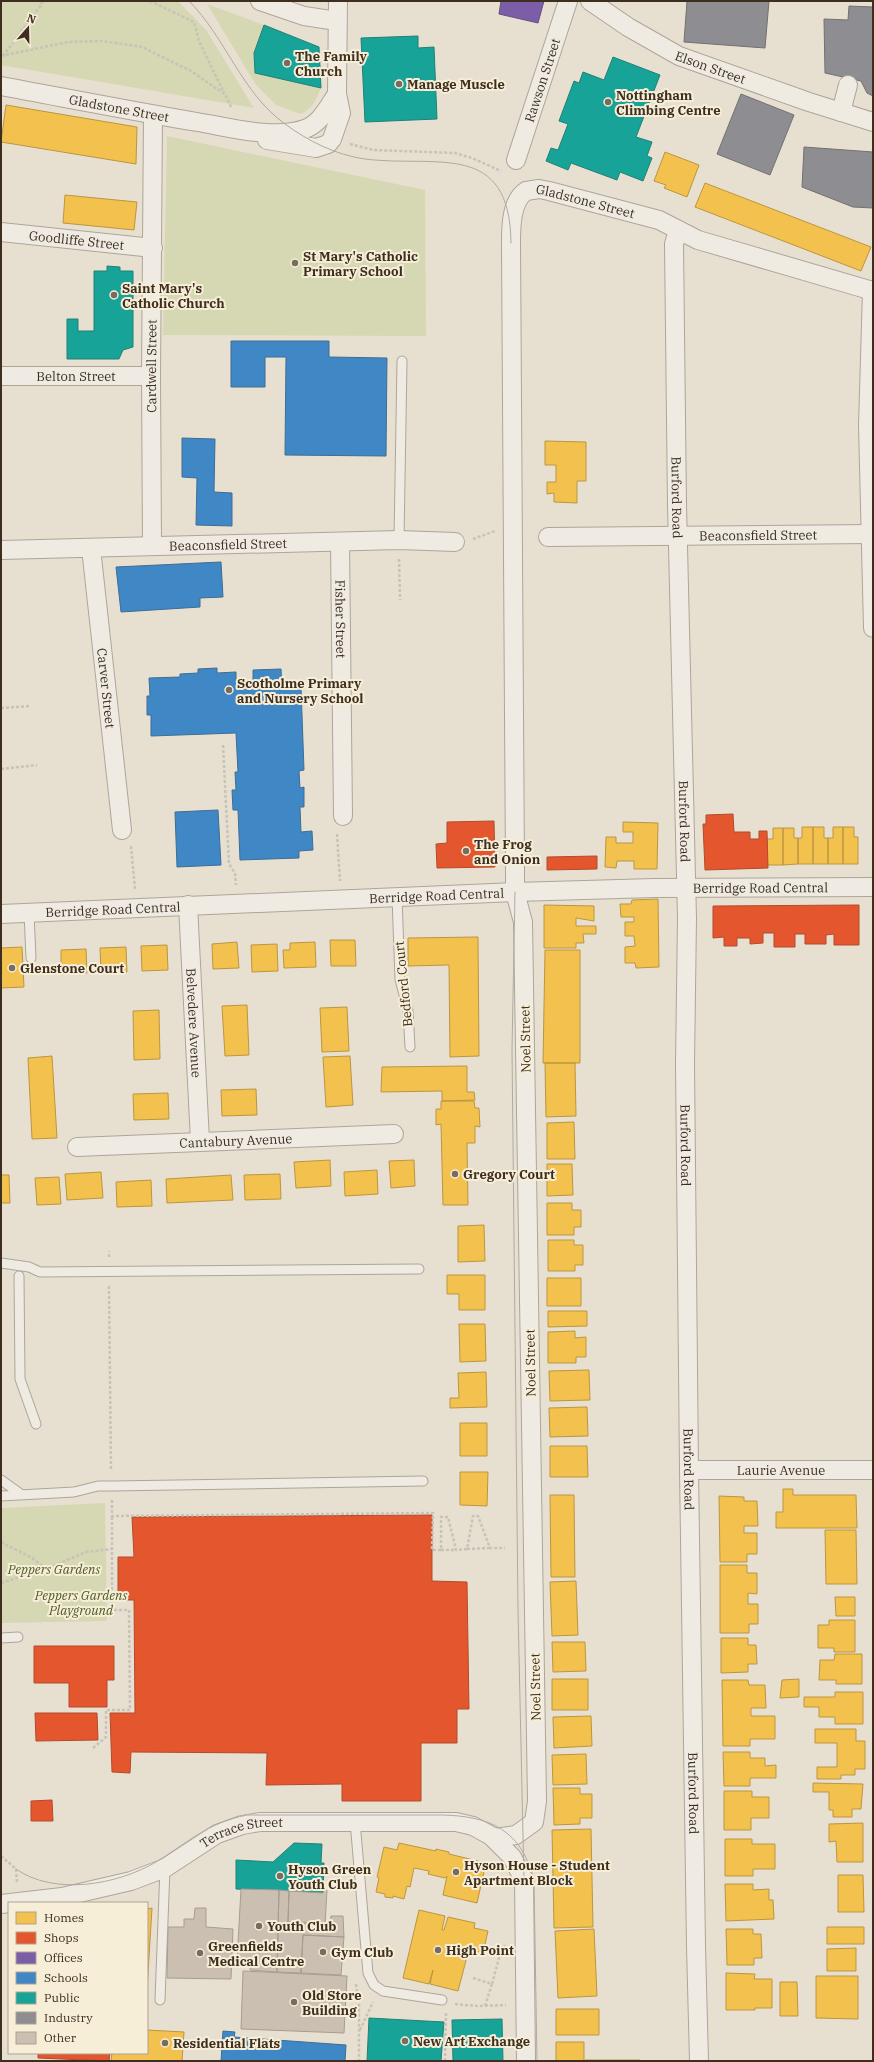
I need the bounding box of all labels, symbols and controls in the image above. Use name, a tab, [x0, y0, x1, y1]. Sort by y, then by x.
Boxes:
north arrow	[8, 8, 48, 48]
text: N	[25, 11, 38, 27]
street label: Rawson Street	[521, 36, 564, 125]
street label: Elson Street	[673, 47, 748, 88]
place label: The Family Church	[295, 48, 368, 80]
marker: The Family Church	[282, 58, 292, 68]
place label: Manage Muscle	[407, 76, 505, 93]
marker: Manage Muscle	[394, 79, 404, 89]
place label: Nottingham Climbing Centre	[616, 87, 721, 119]
street label: Gladstone Street	[67, 91, 171, 126]
marker: Nottingham Climbing Centre	[603, 97, 613, 107]
street label: Gladstone Street	[534, 181, 637, 222]
street label: Goodliffe Street	[28, 227, 125, 254]
place label: St Mary's Catholic Primary School	[303, 248, 418, 280]
marker: St Mary's Catholic Primary School	[290, 258, 300, 268]
place label: Saint Mary's Catholic Church	[122, 280, 225, 312]
marker: Saint Mary's Catholic Church	[109, 290, 119, 300]
street label: Cardwell Street	[143, 319, 160, 413]
street label: Belton Street	[36, 368, 116, 385]
street label: Burford Road	[667, 456, 686, 539]
street label: Beaconsfield Street	[699, 526, 818, 545]
street label: Beaconsfield Street	[169, 535, 288, 555]
street label: Fisher Street	[331, 580, 349, 659]
street label: Carver Street	[93, 647, 119, 730]
place label: Scotholme Primary and Nursery School	[237, 675, 364, 707]
marker: Scotholme Primary and Nursery School	[224, 685, 234, 695]
street label: Burford Road	[675, 780, 694, 863]
place label: The Frog and Onion	[474, 836, 541, 868]
marker: The Frog and Onion	[461, 846, 471, 856]
street label: Berridge Road Central	[693, 879, 828, 897]
street label: Berridge Road Central	[369, 884, 505, 907]
street label: Berridge Road Central	[45, 898, 181, 921]
street label: Bedford Court	[390, 940, 416, 1028]
place label: Glenstone Court	[20, 960, 124, 977]
marker: Glenstone Court	[7, 963, 17, 973]
street label: Belvedere Avenue	[182, 968, 205, 1078]
street label: Noel Street	[516, 1004, 535, 1073]
street label: Burford Road	[676, 1104, 694, 1187]
street label: Cantabury Avenue	[179, 1130, 293, 1152]
place label: Gregory Court	[463, 1166, 555, 1183]
marker: Gregory Court	[450, 1169, 460, 1179]
street label: Noel Street	[521, 1328, 540, 1397]
street label: Burford Road	[680, 1428, 698, 1511]
street label: Laurie Avenue	[737, 1462, 825, 1479]
park label: Peppers Gardens	[7, 1561, 100, 1578]
park label: Peppers Gardens Playground	[34, 1587, 127, 1619]
street label: Noel Street	[526, 1652, 545, 1721]
street label: Burford Road	[684, 1752, 702, 1834]
street label: Terrace Street	[197, 1814, 283, 1852]
place label: Hyson House - Student Apartment Block	[464, 1857, 610, 1889]
place label: Hyson Green Youth Club	[288, 1861, 372, 1893]
marker: Hyson House - Student Apartment Block	[451, 1867, 461, 1877]
marker: Hyson Green Youth Club	[275, 1871, 285, 1881]
legend	[8, 1902, 148, 2054]
text: Homes	[44, 1910, 84, 1925]
place label: Youth Club	[267, 1918, 337, 1935]
marker: Youth Club	[254, 1921, 264, 1931]
text: Shops	[44, 1930, 79, 1945]
place label: Greenfields Medical Centre	[208, 1938, 304, 1970]
place label: High Point	[446, 1942, 514, 1959]
place label: Gym Club	[331, 1944, 394, 1961]
marker: High Point	[433, 1945, 443, 1955]
marker: Gym Club	[318, 1947, 328, 1957]
marker: Greenfields Medical Centre	[195, 1948, 205, 1958]
text: Offices	[44, 1950, 83, 1965]
text: Schools	[44, 1970, 88, 1985]
place label: Old Store Building	[302, 1987, 362, 2019]
text: Public	[44, 1990, 80, 2005]
marker: Old Store Building	[289, 1997, 299, 2007]
text: Industry	[44, 2010, 93, 2025]
text: Other	[44, 2030, 77, 2045]
place label: New Art Exchange	[413, 2033, 530, 2050]
place label: Residential Flats	[173, 2035, 281, 2052]
marker: New Art Exchange	[400, 2036, 410, 2046]
marker: Residential Flats	[160, 2038, 170, 2048]

